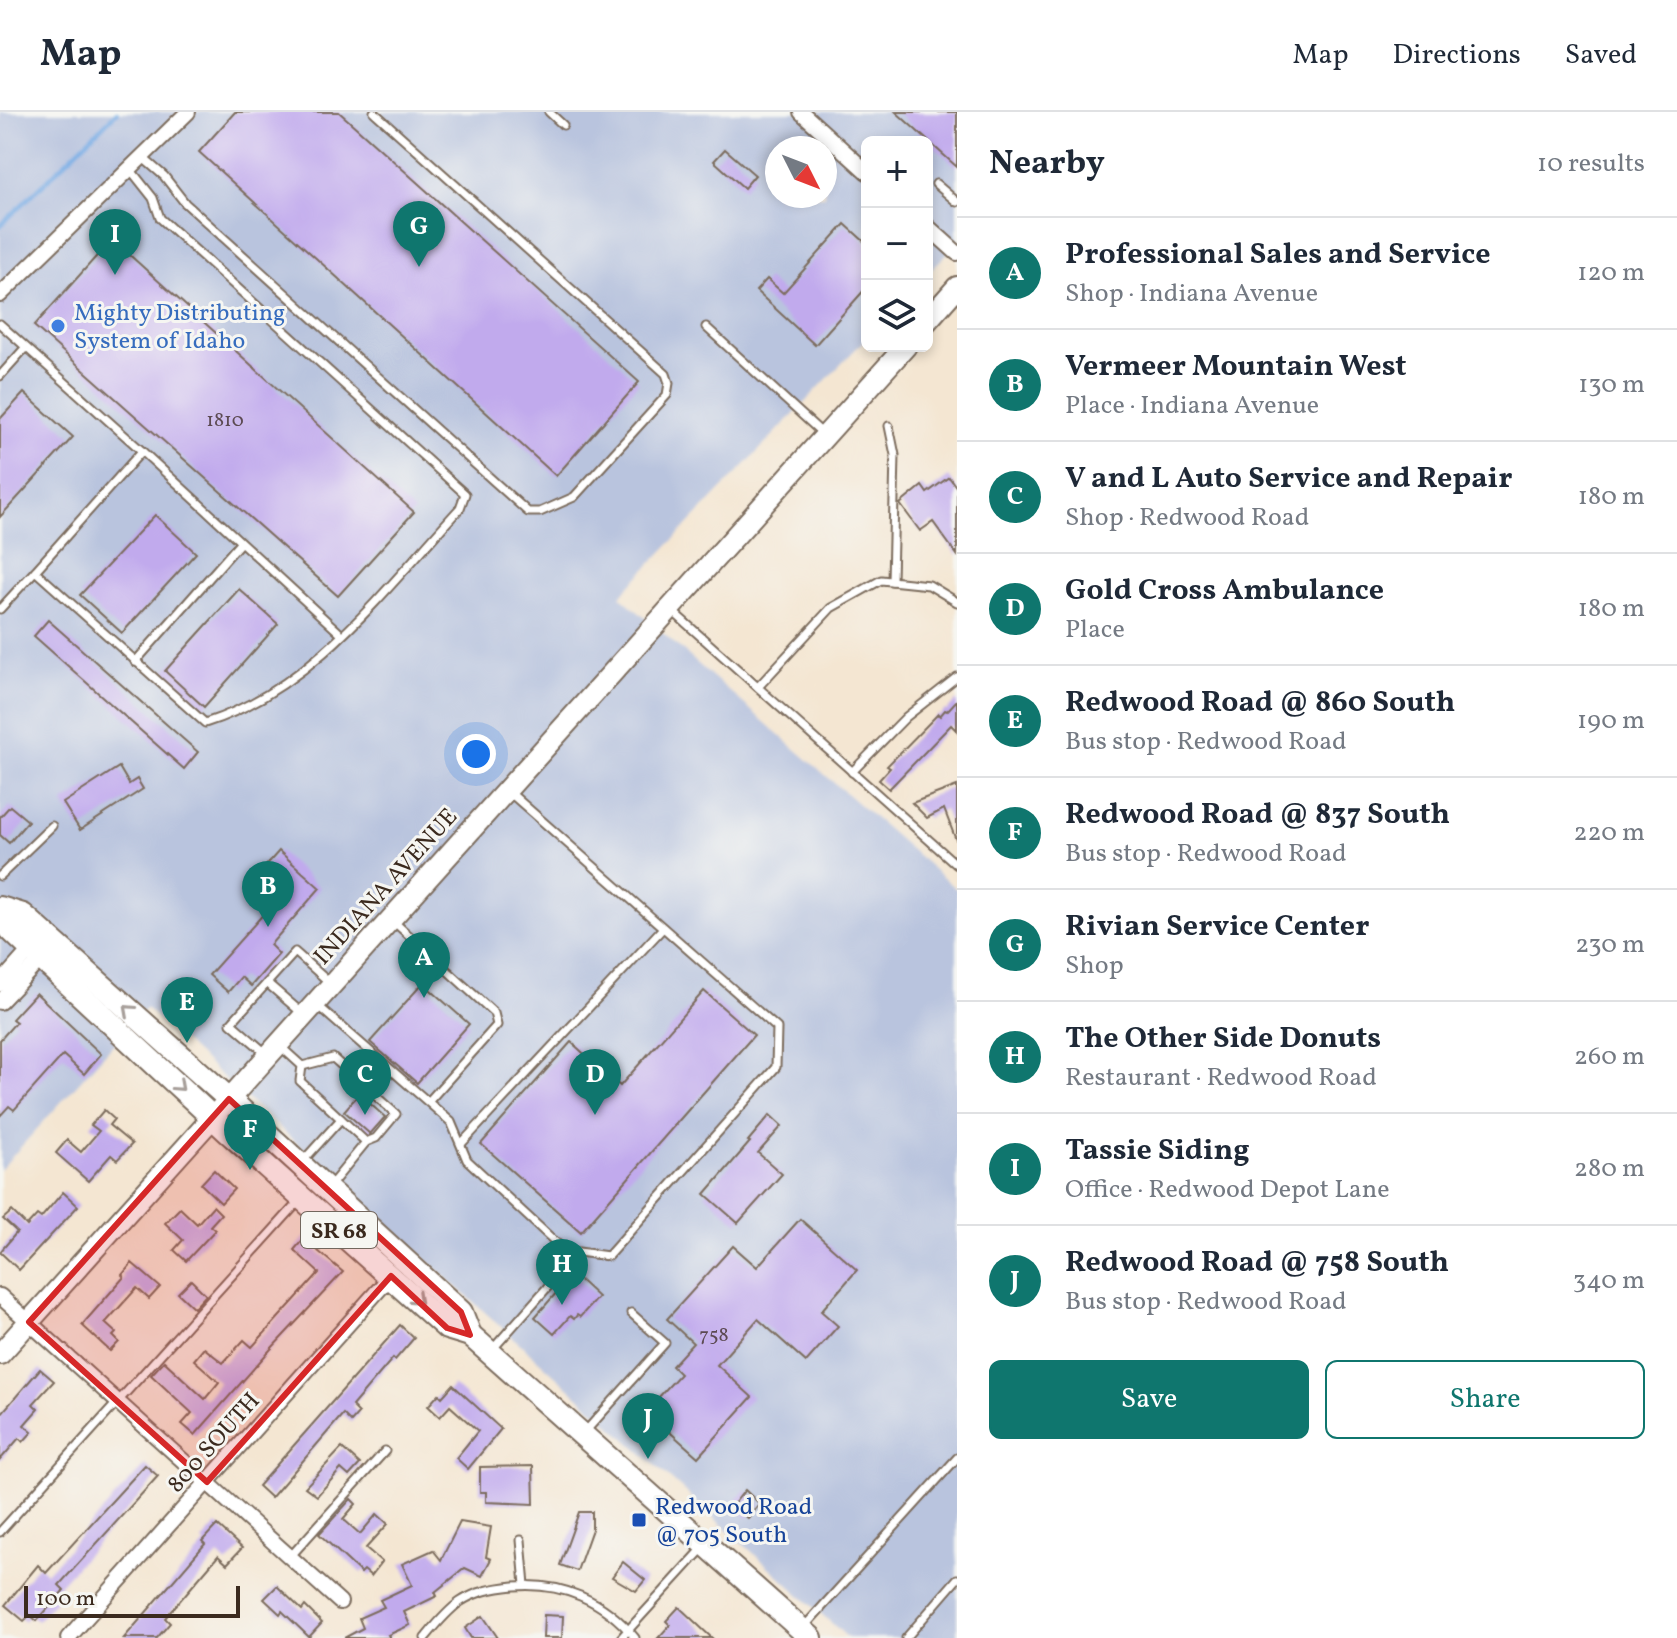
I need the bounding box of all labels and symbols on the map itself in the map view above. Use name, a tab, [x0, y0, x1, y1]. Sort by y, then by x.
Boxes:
north arrow	[765, 136, 837, 208]
pin: G	[393, 201, 445, 267]
pin: I	[89, 209, 141, 275]
place label: Mighty Distributing System of Idaho	[74, 297, 285, 359]
marker: Mighty Distributing System of Idaho	[49, 317, 67, 335]
house number: 1810	[206, 407, 244, 435]
your location	[456, 734, 496, 774]
street label: INDIANA AVENUE	[307, 802, 463, 970]
pin: B	[242, 861, 294, 927]
pin: A	[398, 932, 450, 998]
pin: E	[161, 977, 213, 1043]
one-way arrow	[124, 1005, 138, 1019]
pin: C	[339, 1049, 391, 1115]
pin: D	[569, 1049, 621, 1115]
one-way arrow	[169, 1076, 184, 1090]
pin: F	[224, 1104, 276, 1170]
road number: SR 68	[301, 1212, 377, 1248]
pin: H	[536, 1239, 588, 1305]
one-way arrow	[407, 1290, 422, 1304]
house number: 758	[699, 1322, 729, 1350]
street label: 800 SOUTH	[160, 1386, 269, 1501]
pin: J	[622, 1393, 674, 1459]
place label: Redwood Road @ 705 South	[655, 1491, 812, 1553]
marker: Redwood Road @ 705 South	[630, 1511, 648, 1529]
scale bar	[24, 1582, 240, 1618]

